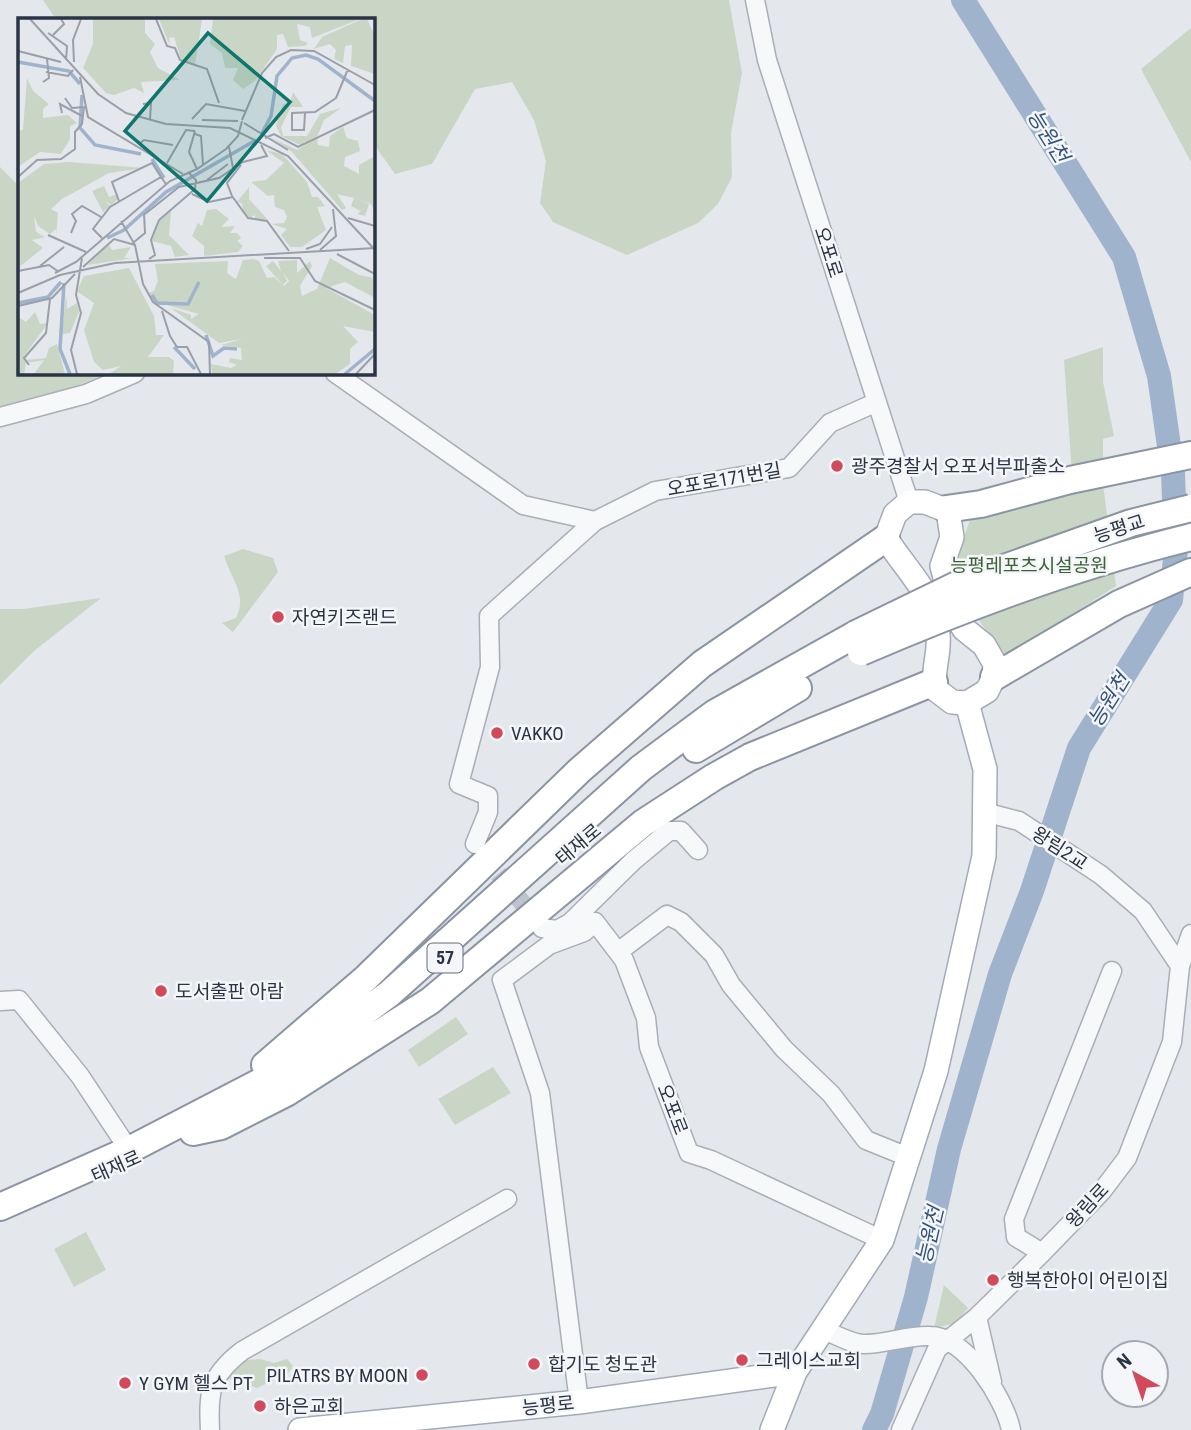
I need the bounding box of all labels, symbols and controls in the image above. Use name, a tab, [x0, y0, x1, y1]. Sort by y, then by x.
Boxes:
inset map	[18, 18, 374, 374]
water label: 능원천	[1022, 105, 1075, 169]
street label: 오포로	[809, 224, 848, 281]
place label: 광주경찰서 오포서부파출소	[851, 455, 1065, 478]
street label: 오포로171번길	[665, 458, 783, 501]
marker: 광주경찰서 오포서부파출소	[829, 458, 845, 474]
street label: 능평교	[1091, 509, 1148, 548]
park label: 능평레포츠시설공원	[950, 554, 1108, 577]
place label: 자연키즈랜드	[292, 606, 397, 629]
marker: 자연키즈랜드	[270, 609, 286, 625]
water label: 능원천	[1083, 667, 1136, 731]
place label: VAKKO	[511, 722, 564, 745]
marker: VAKKO	[489, 725, 505, 741]
street label: 태재로	[551, 819, 606, 870]
street label: 왕림2교	[1028, 822, 1092, 875]
road number: 57	[428, 944, 462, 973]
place label: 도서출판 아람	[175, 980, 284, 1003]
marker: 도서출판 아람	[153, 983, 169, 999]
street label: 오포로	[652, 1081, 693, 1138]
street label: 태재로	[88, 1145, 145, 1188]
street label: 왕림로	[1061, 1178, 1114, 1232]
water label: 능원천	[912, 1201, 949, 1266]
place label: 행복한아이 어린이집	[1007, 1269, 1169, 1292]
marker: 행복한아이 어린이집	[985, 1272, 1001, 1288]
north arrow	[1100, 1339, 1170, 1409]
place label: 그레이스교회	[756, 1349, 861, 1372]
text: N	[1113, 1349, 1136, 1374]
marker: 그레이스교회	[734, 1352, 750, 1368]
place label: 합기도 청도관	[548, 1353, 657, 1376]
marker: 합기도 청도관	[526, 1356, 542, 1372]
place label: PILATRS BY MOON	[266, 1364, 408, 1387]
marker: PILATRS BY MOON	[414, 1367, 430, 1383]
place label: Y GYM 헬스 PT	[139, 1372, 253, 1395]
marker: Y GYM 헬스 PT	[117, 1375, 133, 1391]
street label: 능평로	[521, 1391, 575, 1420]
place label: 하은교회	[274, 1395, 344, 1418]
marker: 하은교회	[252, 1398, 268, 1414]

